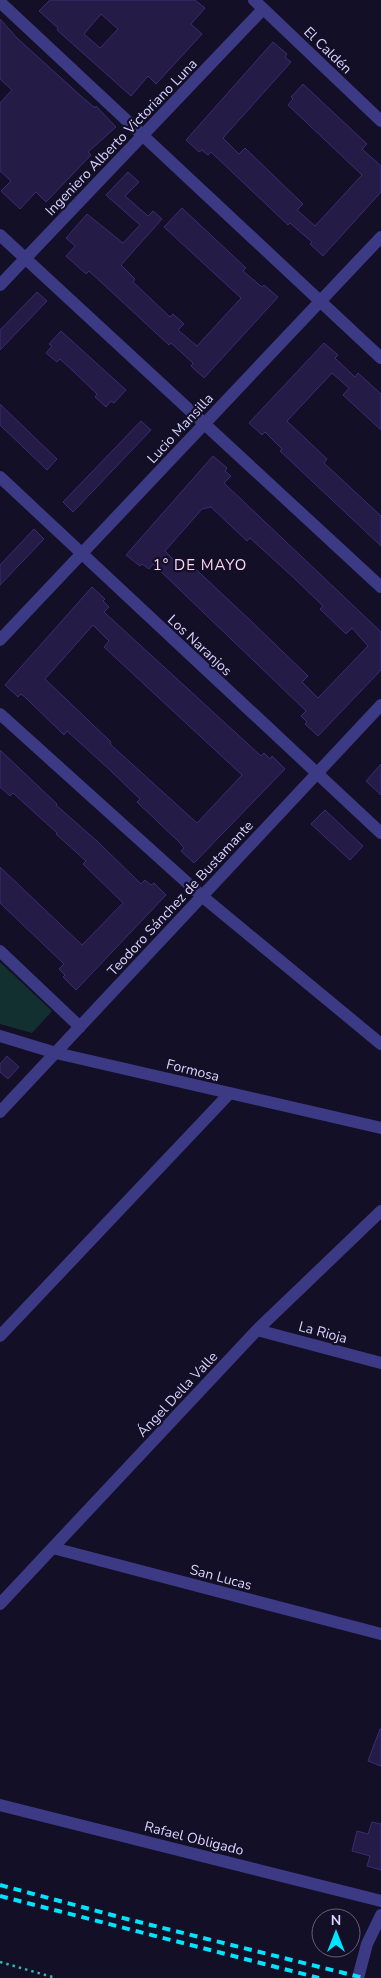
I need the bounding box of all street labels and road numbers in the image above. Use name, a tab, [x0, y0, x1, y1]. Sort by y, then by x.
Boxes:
street label: El Caldén	[299, 23, 356, 78]
street label: Ingeniero Alberto Victoriano Luna	[41, 55, 202, 220]
street label: Lucio Mansilla	[143, 389, 218, 468]
street label: Los Naranjos	[163, 611, 236, 680]
street label: Teodoro Sánchez de Bustamante	[103, 817, 258, 980]
street label: Formosa	[164, 1055, 221, 1086]
street label: La Rioja	[296, 1317, 349, 1348]
street label: Ángel Della Valle	[133, 1347, 222, 1441]
street label: San Lucas	[188, 1560, 254, 1595]
street label: Rafael Obligado	[142, 1817, 246, 1860]

